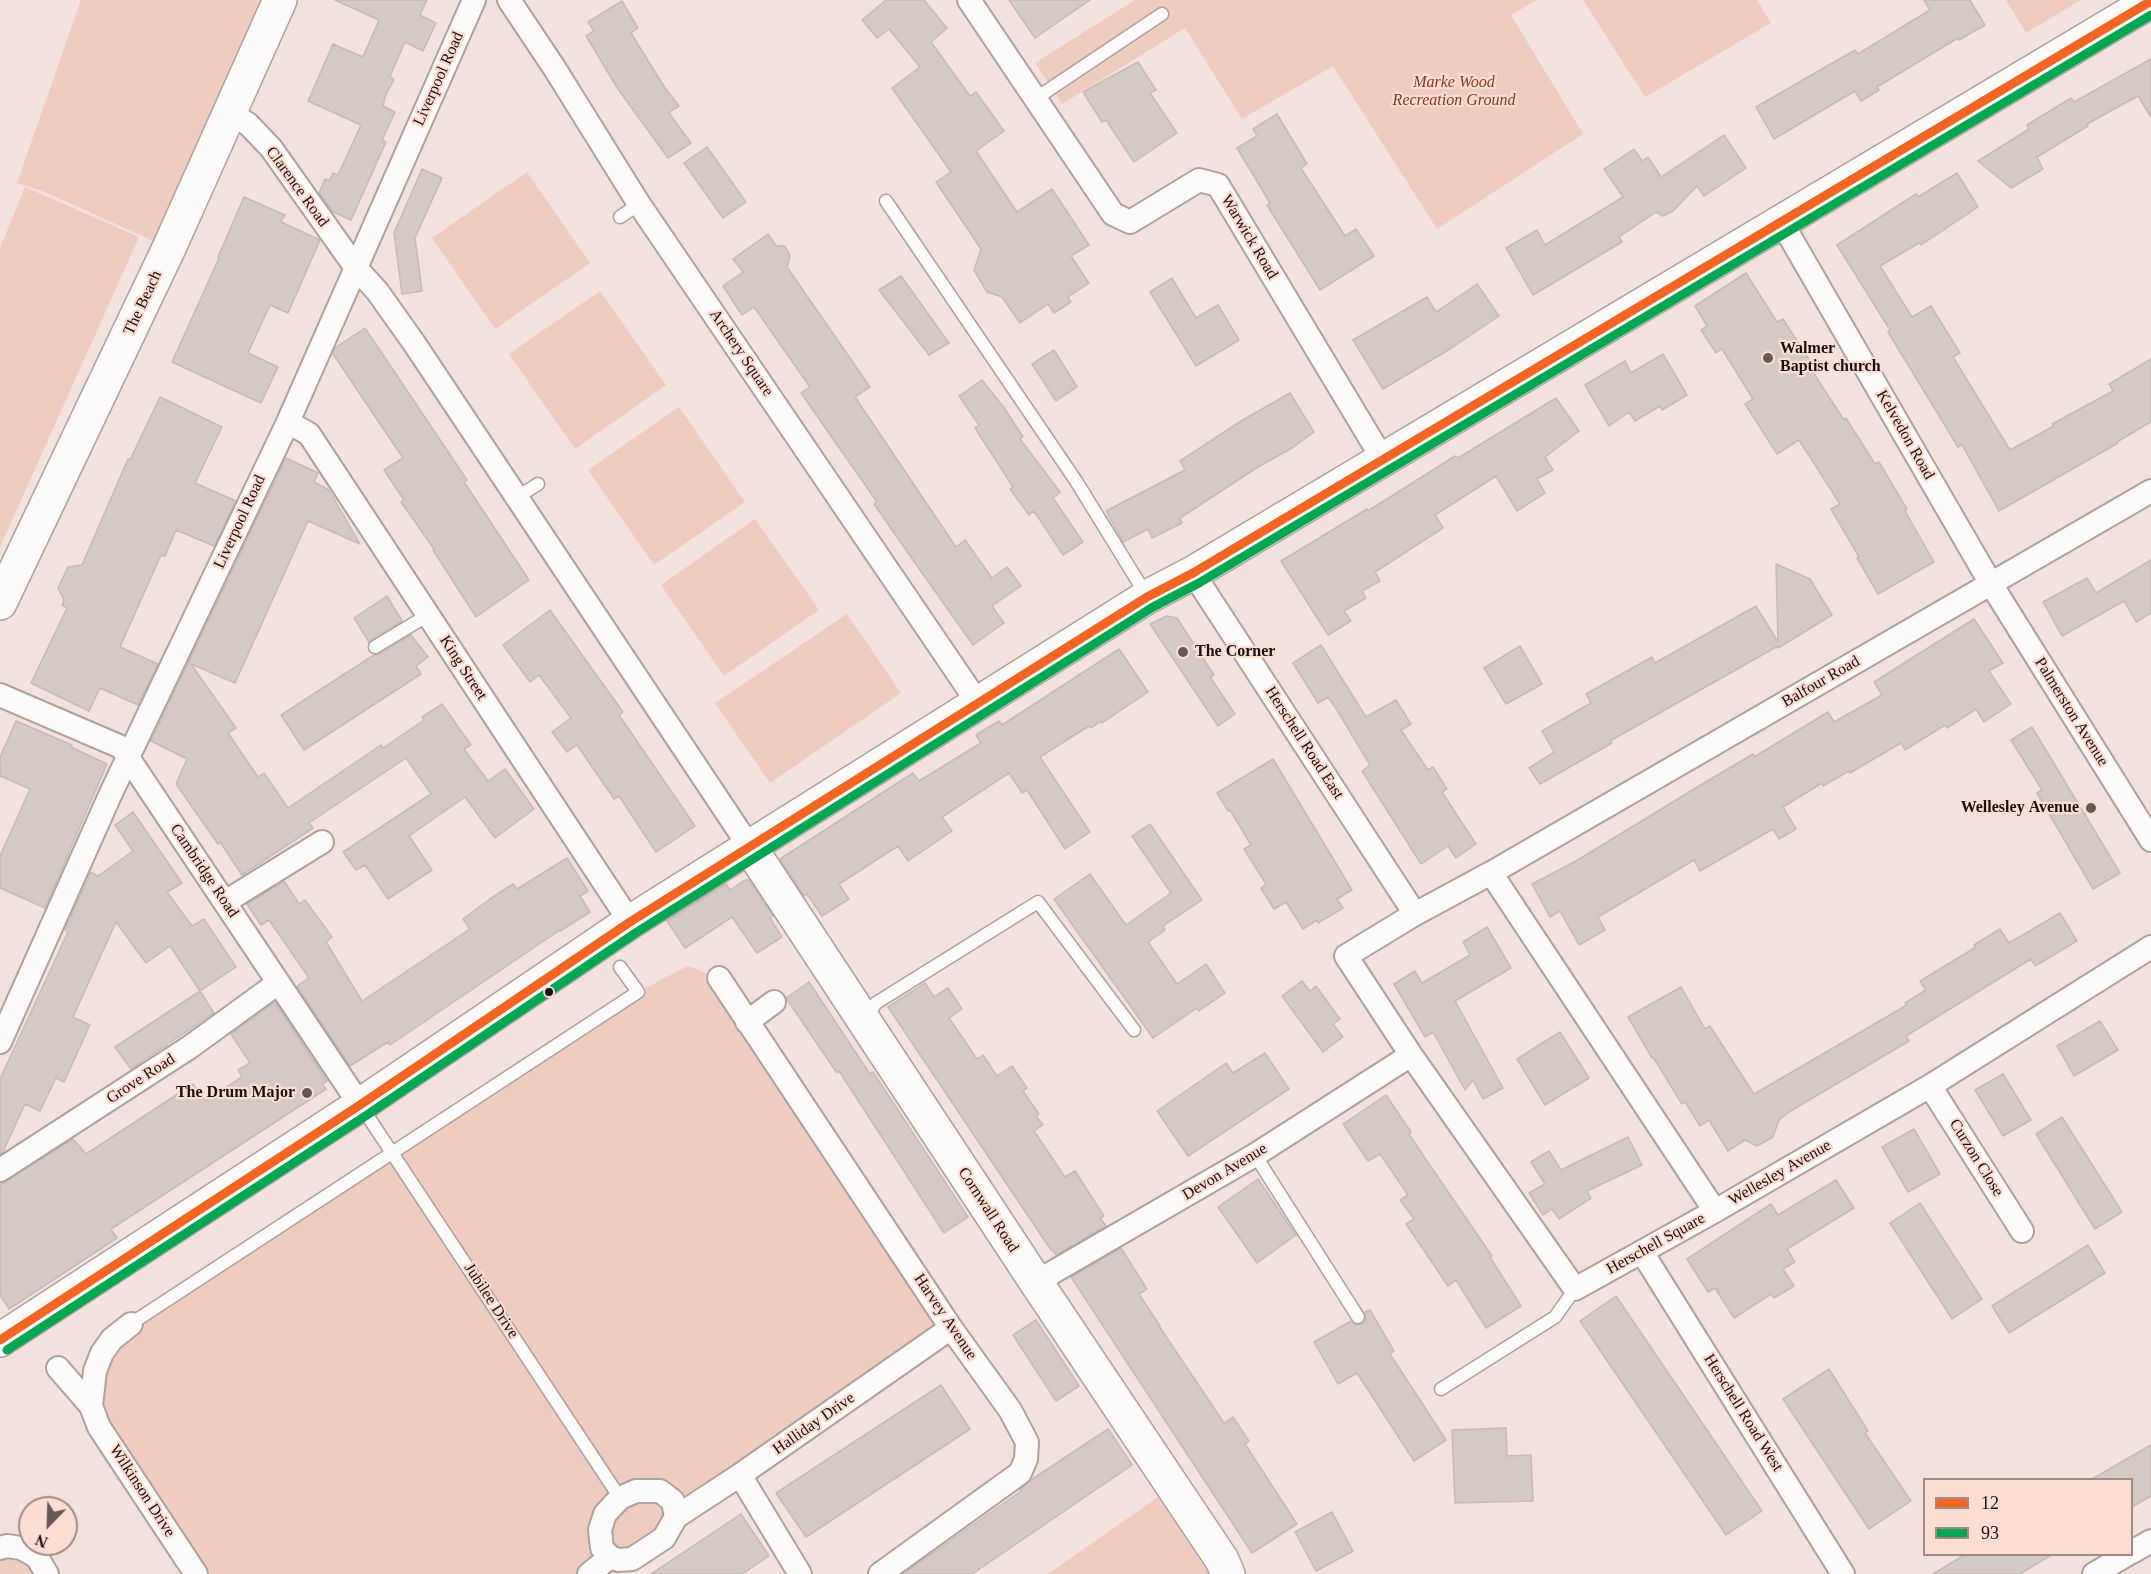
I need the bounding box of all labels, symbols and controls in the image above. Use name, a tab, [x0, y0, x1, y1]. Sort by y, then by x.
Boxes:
street label: Liverpool Road	[410, 29, 468, 129]
park label: Marke Wood Recreation Ground	[1393, 73, 1515, 111]
street label: Clarence Road	[261, 143, 333, 231]
street label: Warwick Road	[1216, 191, 1282, 283]
street label: The Beach	[120, 268, 166, 338]
street label: Archery Square	[705, 306, 777, 400]
place label: Walmer Baptist church	[1780, 339, 1881, 377]
marker: Walmer Baptist church	[1761, 351, 1775, 365]
street label: Kelvedon Road	[1872, 387, 1938, 483]
street label: Liverpool Road	[210, 472, 270, 572]
street label: King Street	[435, 632, 491, 704]
place label: The Corner	[1195, 642, 1275, 662]
marker: The Corner	[1176, 645, 1190, 659]
street label: Balfour Road	[1779, 652, 1863, 712]
street label: Palmerston Avenue	[2030, 654, 2112, 770]
street label: Herschell Road East	[1260, 683, 1348, 803]
place label: Wellesley Avenue	[1961, 798, 2079, 818]
marker: Wellesley Avenue	[2084, 801, 2098, 815]
street label: Cambridge Road	[166, 821, 242, 921]
unlabelled marker	[543, 986, 555, 998]
street label: Grove Road	[103, 1050, 179, 1108]
place label: The Drum Major	[176, 1083, 295, 1103]
marker: The Drum Major	[300, 1086, 314, 1100]
street label: Curzon Close	[1945, 1116, 2007, 1200]
street label: Wellesley Avenue	[1725, 1136, 1835, 1210]
street label: Devon Avenue	[1179, 1139, 1271, 1205]
street label: Cornwall Road	[953, 1164, 1023, 1256]
street label: Herschell Square	[1603, 1209, 1709, 1279]
street label: Jubilee Drive	[460, 1260, 522, 1342]
street label: Harvey Avenue	[909, 1270, 981, 1364]
street label: Herschell Road West	[1699, 1351, 1787, 1475]
street label: Halliday Drive	[769, 1389, 859, 1459]
street label: Wilkinson Drive	[105, 1441, 179, 1541]
legend	[1923, 1478, 2133, 1556]
text: 12	[1981, 1493, 1999, 1513]
north arrow	[18, 1496, 78, 1556]
text: 93	[1981, 1523, 1999, 1543]
text: N	[33, 1531, 50, 1551]

